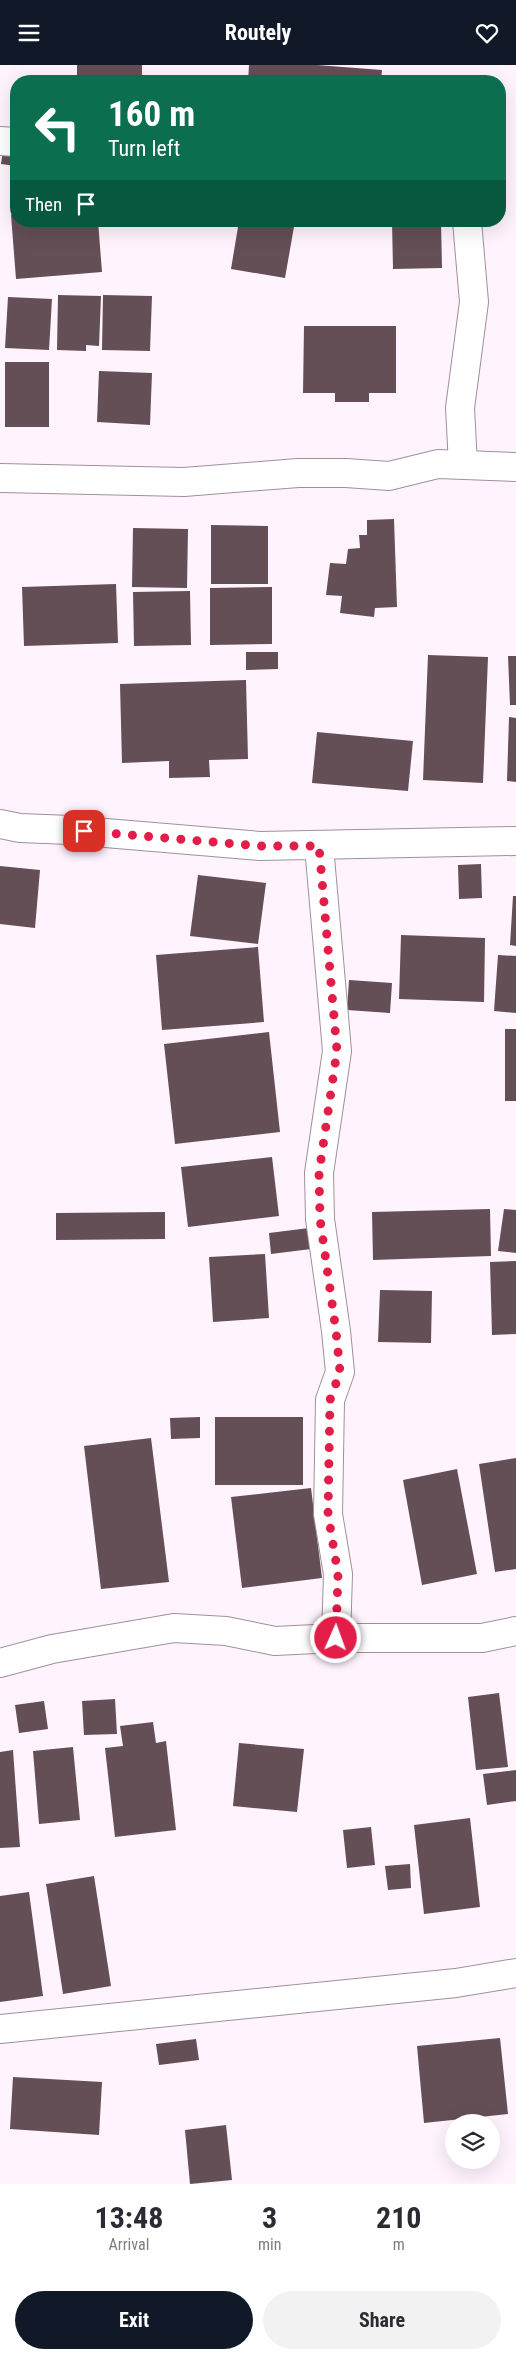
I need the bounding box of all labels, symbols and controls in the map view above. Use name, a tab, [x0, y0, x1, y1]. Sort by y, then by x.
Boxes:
icon: menu	[15, 19, 43, 47]
icon: heart	[473, 19, 501, 47]
text: Routely	[225, 20, 291, 45]
text: 160 m	[108, 94, 195, 135]
icon: left	[25, 95, 90, 160]
text: Turn left	[108, 136, 180, 161]
icon: arrive	[72, 190, 100, 218]
text: Then	[25, 193, 62, 216]
pin	[63, 810, 105, 852]
icon: arrive	[70, 817, 98, 845]
position arrow	[309, 1611, 361, 1663]
map controls	[445, 2114, 500, 2169]
button: layers	[445, 2114, 500, 2169]
text: 13:48	[95, 2200, 163, 2235]
text: 3	[262, 2200, 277, 2235]
text: 210	[376, 2200, 421, 2235]
text: Arrival	[109, 2235, 149, 2254]
text: min	[258, 2235, 281, 2254]
text: m	[393, 2235, 405, 2254]
button: Exit	[15, 2291, 253, 2349]
button: Share	[263, 2291, 501, 2349]

